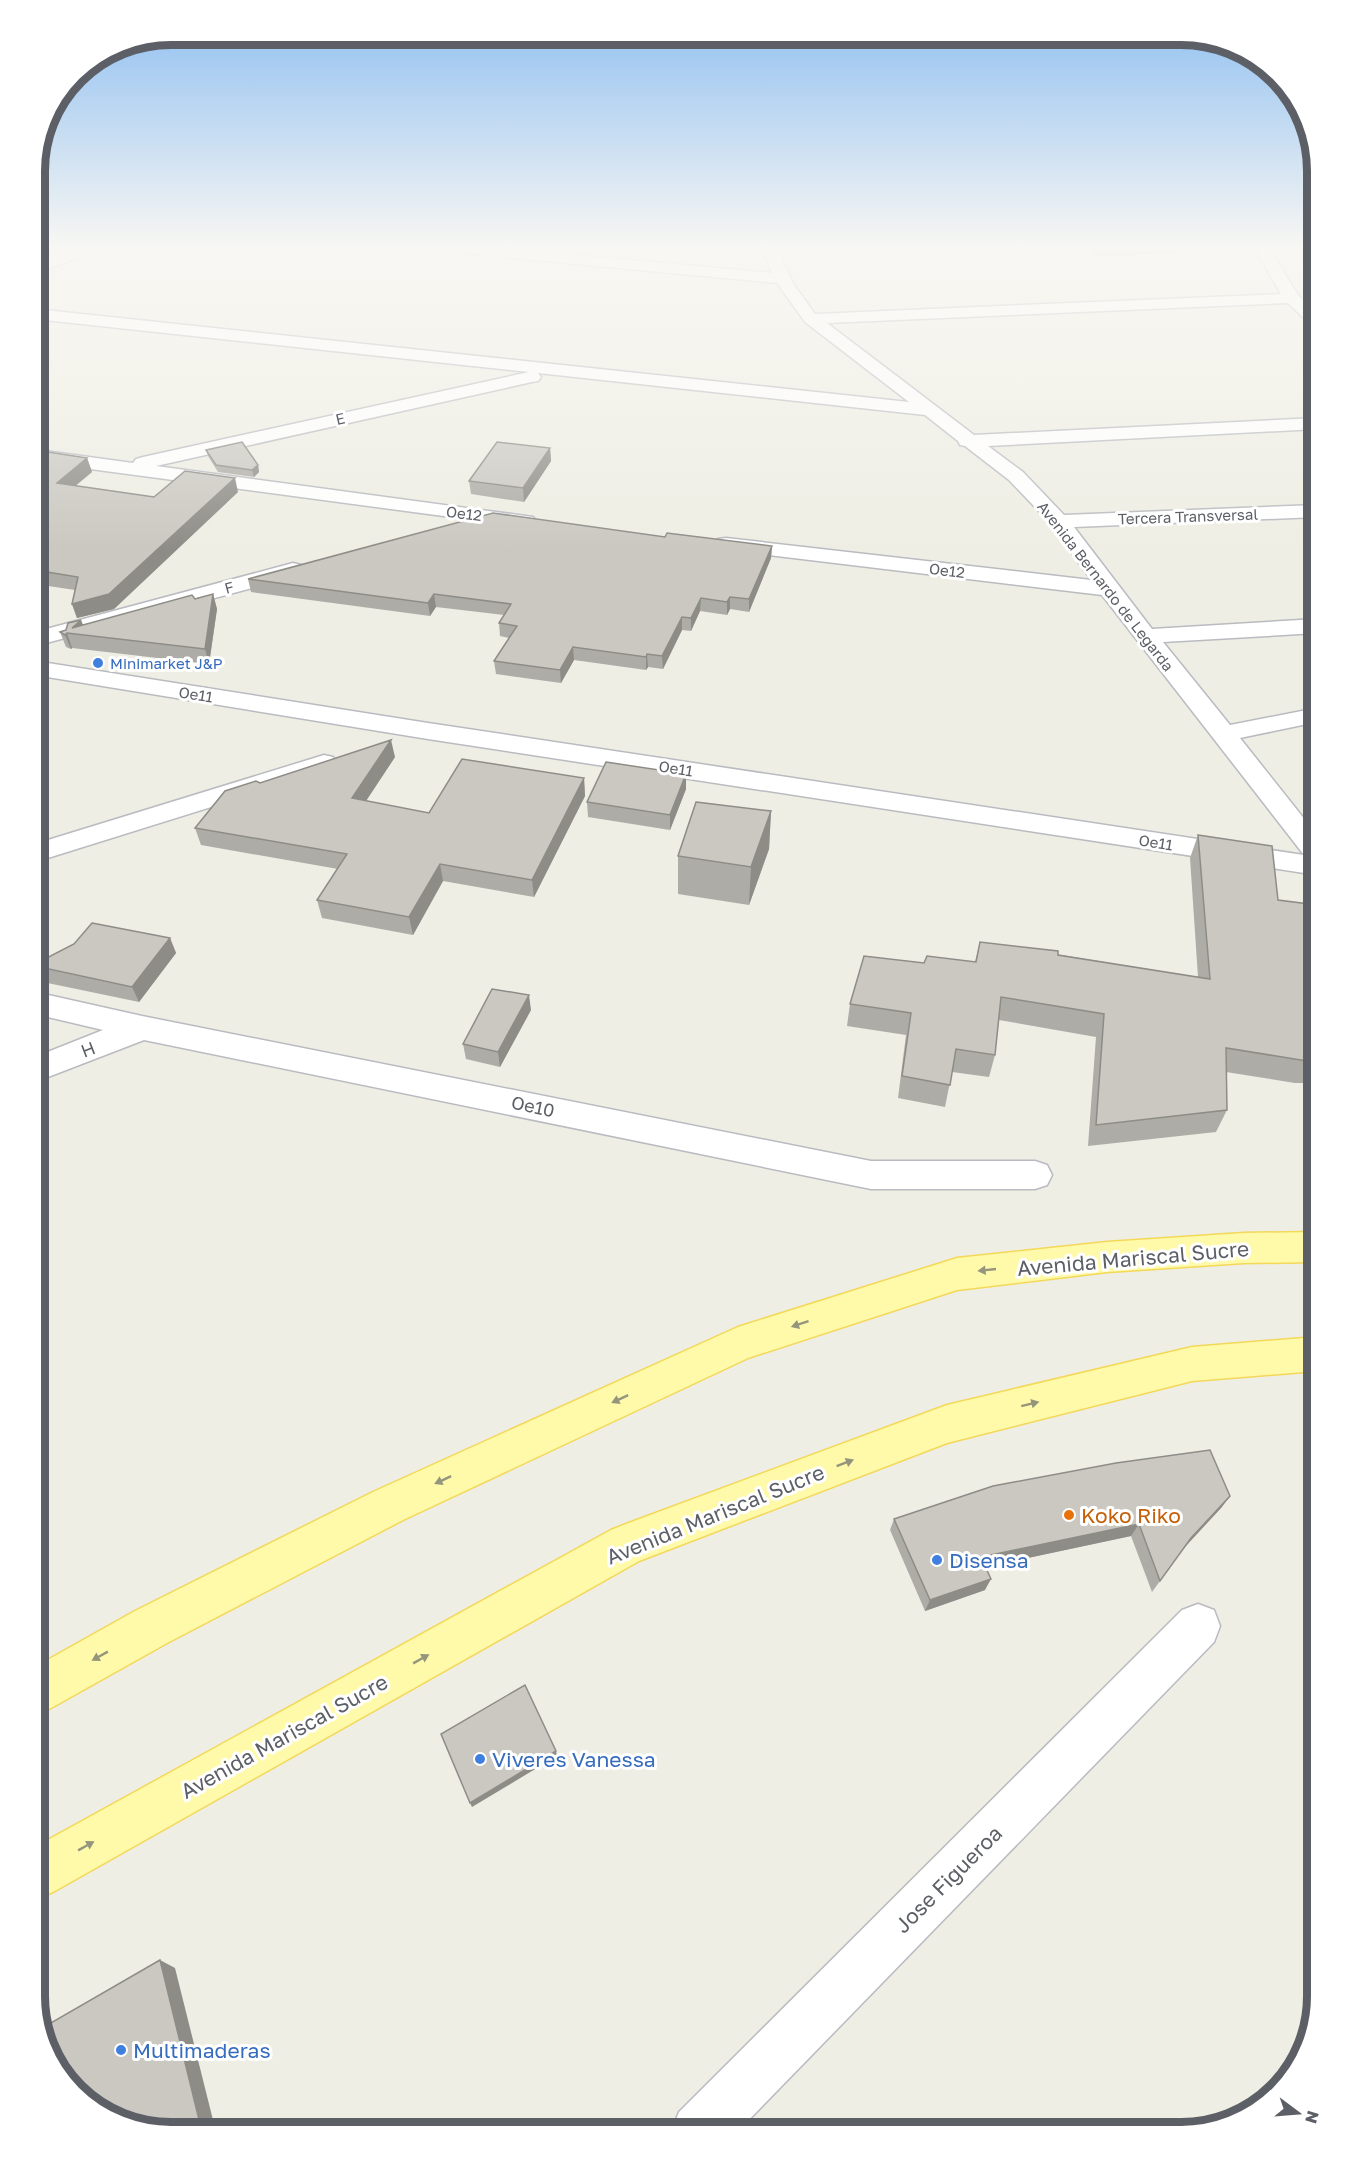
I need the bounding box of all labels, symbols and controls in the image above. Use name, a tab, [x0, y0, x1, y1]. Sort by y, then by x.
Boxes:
street label: E	[334, 408, 346, 428]
street label: Avenida Bernardo de Legarda	[1034, 498, 1178, 674]
street label: Oe12	[445, 502, 483, 524]
street label: Tercera Transversal	[1118, 505, 1259, 527]
street label: Oe12	[928, 559, 966, 581]
street label: F	[222, 577, 236, 597]
place label: Minimarket J&P	[110, 654, 223, 672]
marker: Minimarket J&P	[91, 656, 105, 670]
street label: Oe11	[178, 682, 214, 706]
street label: Oe11	[658, 756, 694, 780]
street label: Oe11	[1138, 830, 1174, 854]
street label: H	[78, 1036, 98, 1062]
street label: Oe10	[509, 1091, 557, 1121]
street label: Avenida Mariscal Sucre	[1016, 1235, 1250, 1281]
one-way arrow	[978, 1266, 997, 1275]
one-way arrow	[791, 1320, 809, 1330]
one-way arrow	[612, 1394, 629, 1403]
one-way arrow	[1021, 1399, 1039, 1409]
street label: Avenida Mariscal Sucre	[602, 1458, 828, 1570]
one-way arrow	[836, 1458, 854, 1468]
one-way arrow	[435, 1476, 452, 1485]
place label: Koko Riko	[1081, 1502, 1181, 1528]
marker: Koko Riko	[1062, 1508, 1076, 1522]
place label: Disensa	[949, 1547, 1029, 1573]
marker: Disensa	[930, 1553, 944, 1567]
one-way arrow	[91, 1651, 108, 1661]
one-way arrow	[413, 1654, 430, 1664]
street label: Avenida Mariscal Sucre	[176, 1668, 392, 1804]
place label: Viveres Vanessa	[492, 1746, 656, 1772]
marker: Viveres Vanessa	[473, 1752, 487, 1766]
street label: Jose Figueroa	[889, 1820, 1007, 1938]
one-way arrow	[77, 1841, 94, 1851]
place label: Multimaderas	[133, 2037, 271, 2063]
marker: Multimaderas	[114, 2043, 128, 2057]
north arrow	[1268, 2083, 1328, 2143]
text: N	[1301, 2109, 1324, 2126]

